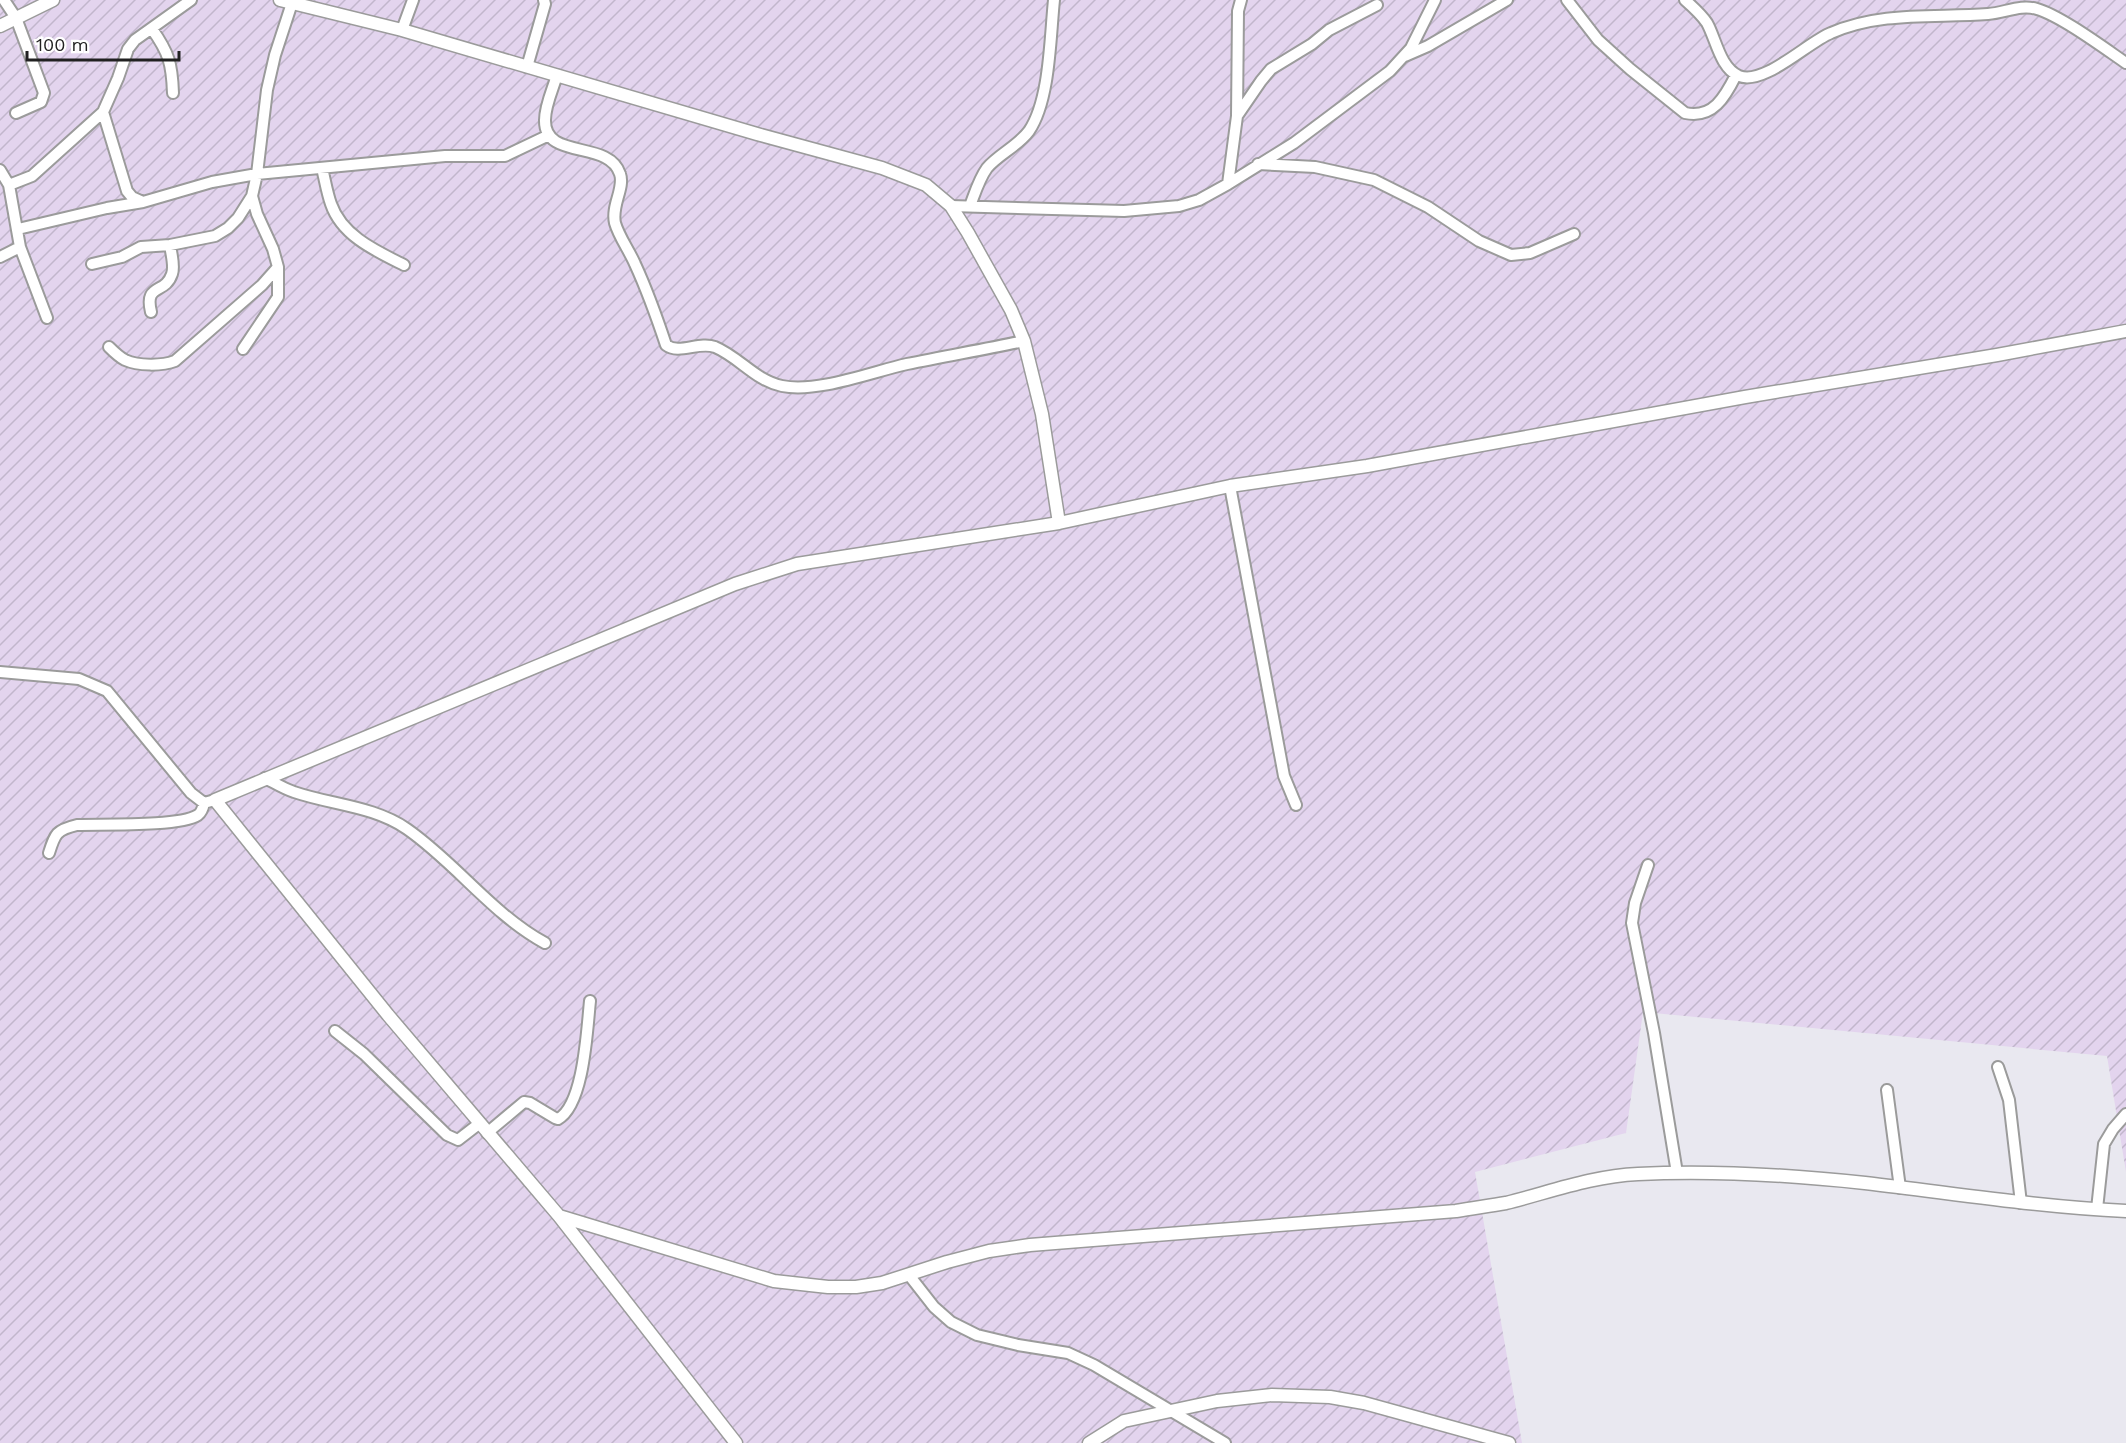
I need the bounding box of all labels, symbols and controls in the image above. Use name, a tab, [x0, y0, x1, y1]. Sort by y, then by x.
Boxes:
scale bar	[27, 24, 178, 62]
text: 100 m	[36, 34, 89, 55]

